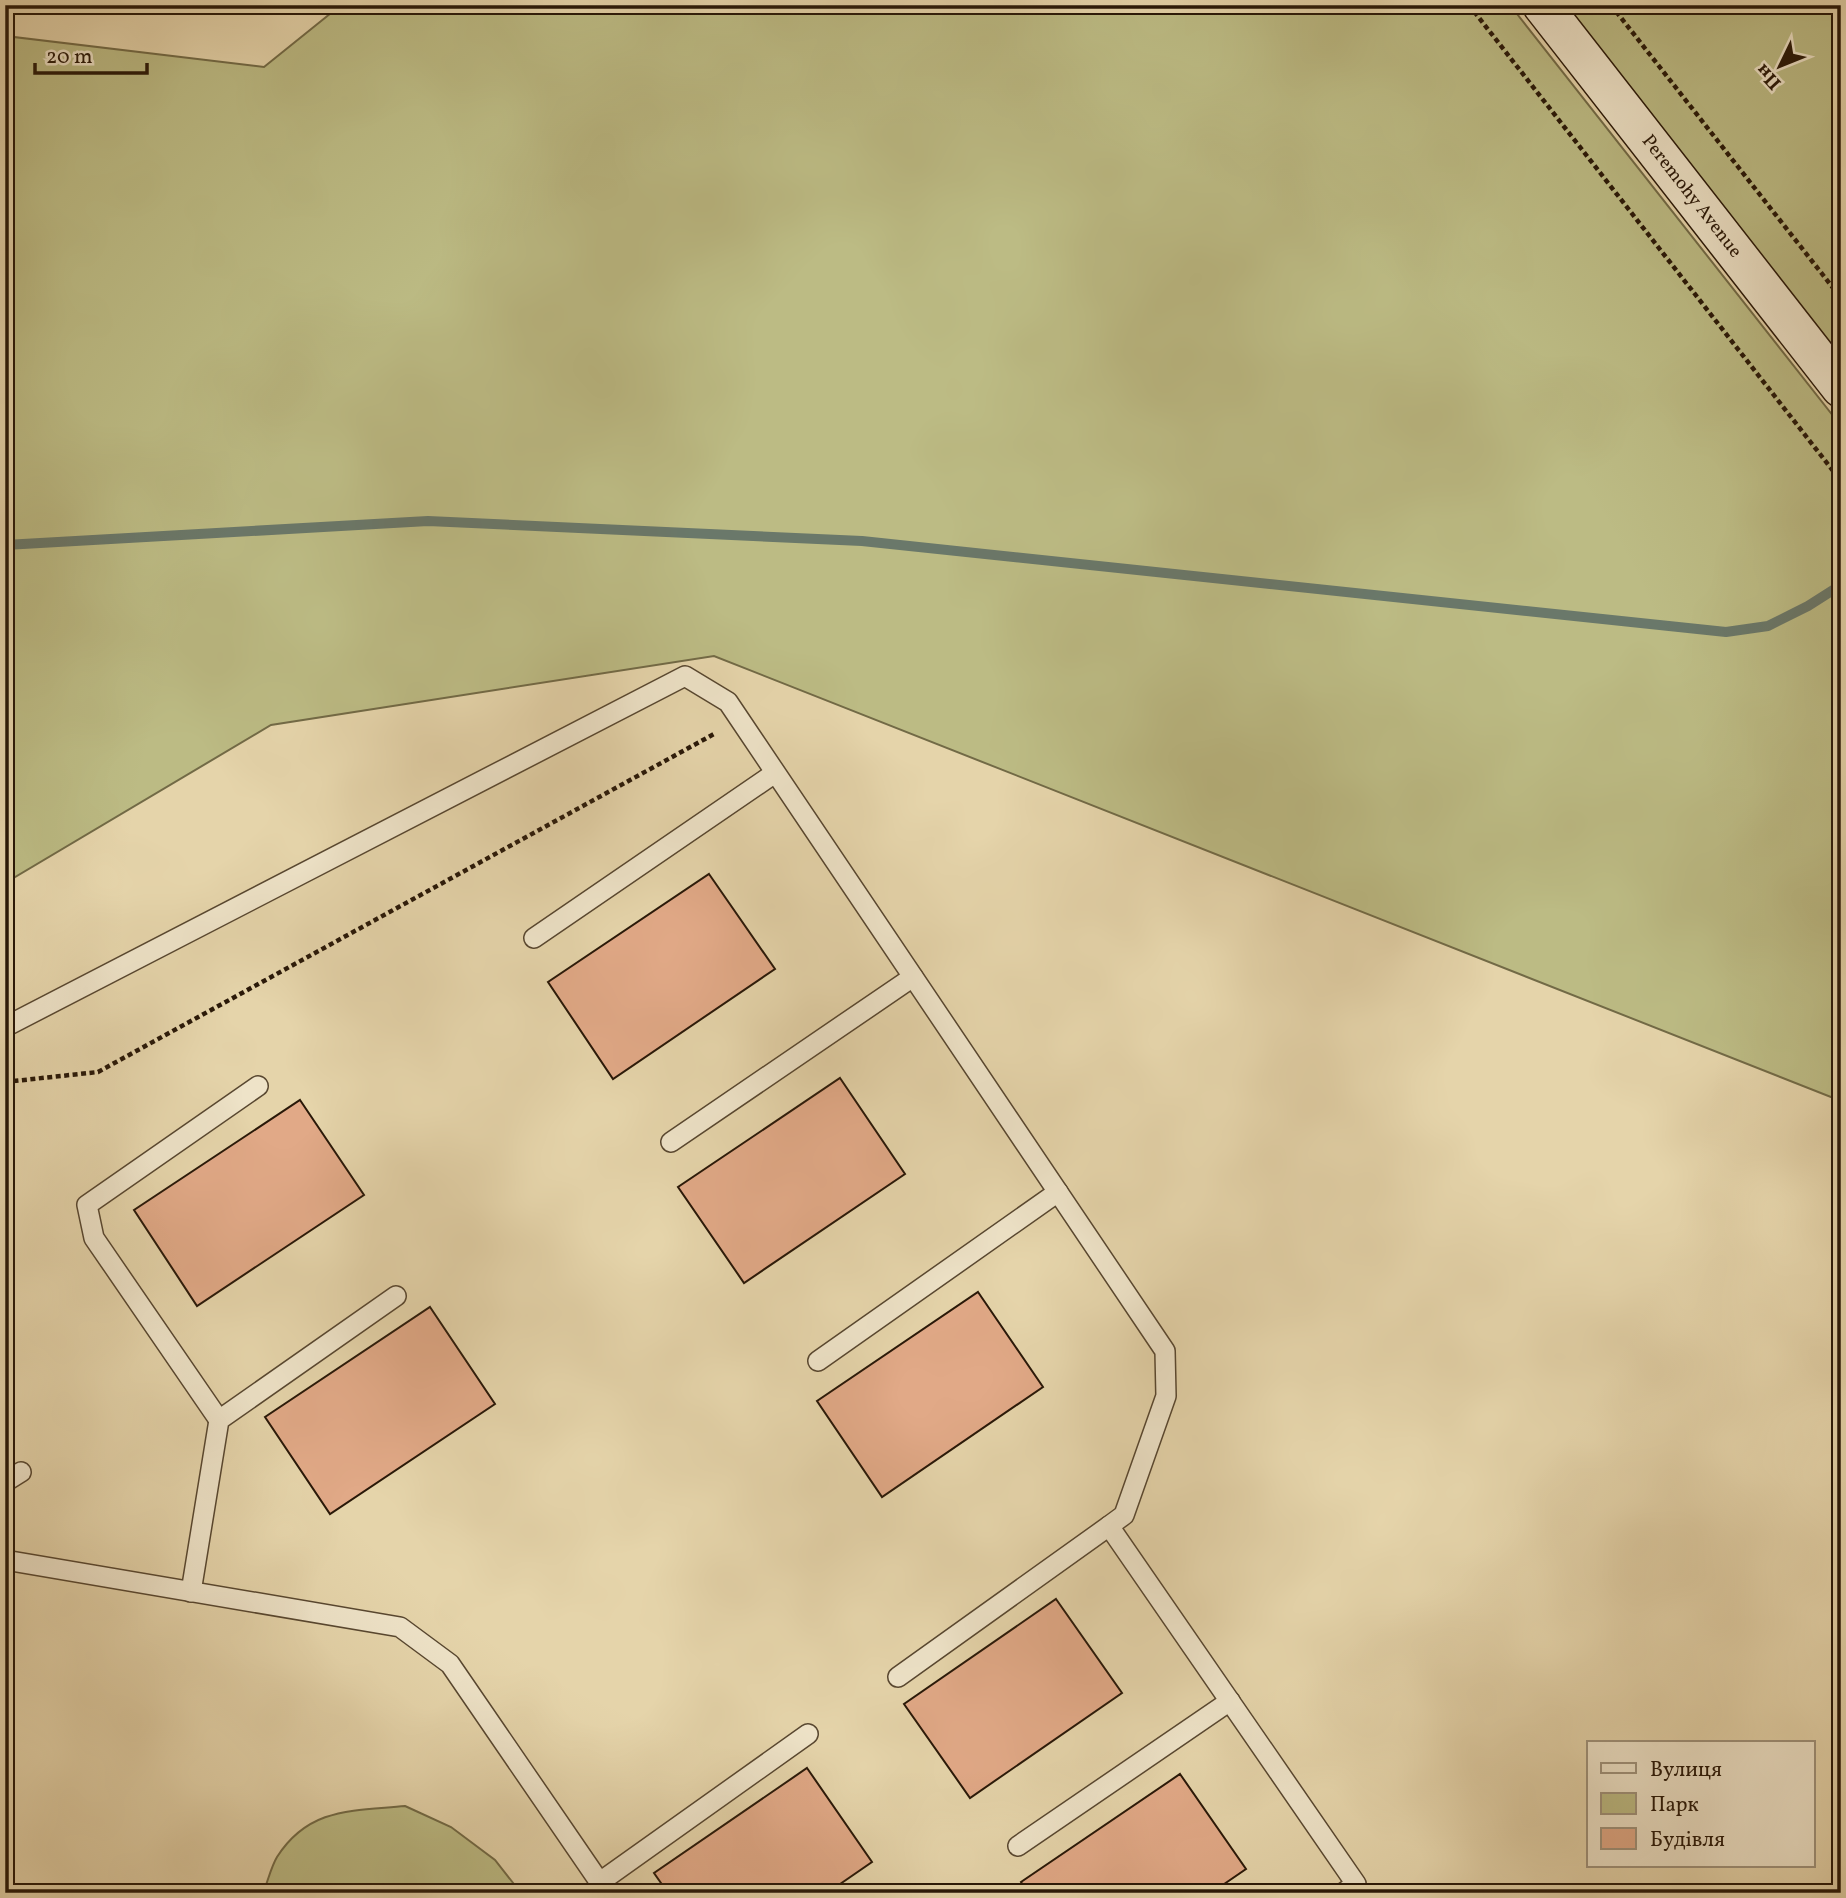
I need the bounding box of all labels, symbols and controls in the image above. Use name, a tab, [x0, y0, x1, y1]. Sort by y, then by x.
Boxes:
scale bar	[35, 32, 147, 76]
north arrow	[1744, 32, 1814, 102]
text: 20 m	[46, 43, 92, 72]
text: Пн	[1750, 57, 1788, 95]
street label: Peremohy Avenue	[1635, 130, 1748, 264]
legend	[1587, 1741, 1814, 1867]
text: Вулиця	[1650, 1756, 1722, 1785]
text: Парк	[1650, 1791, 1699, 1820]
text: Будівля	[1650, 1826, 1725, 1855]

